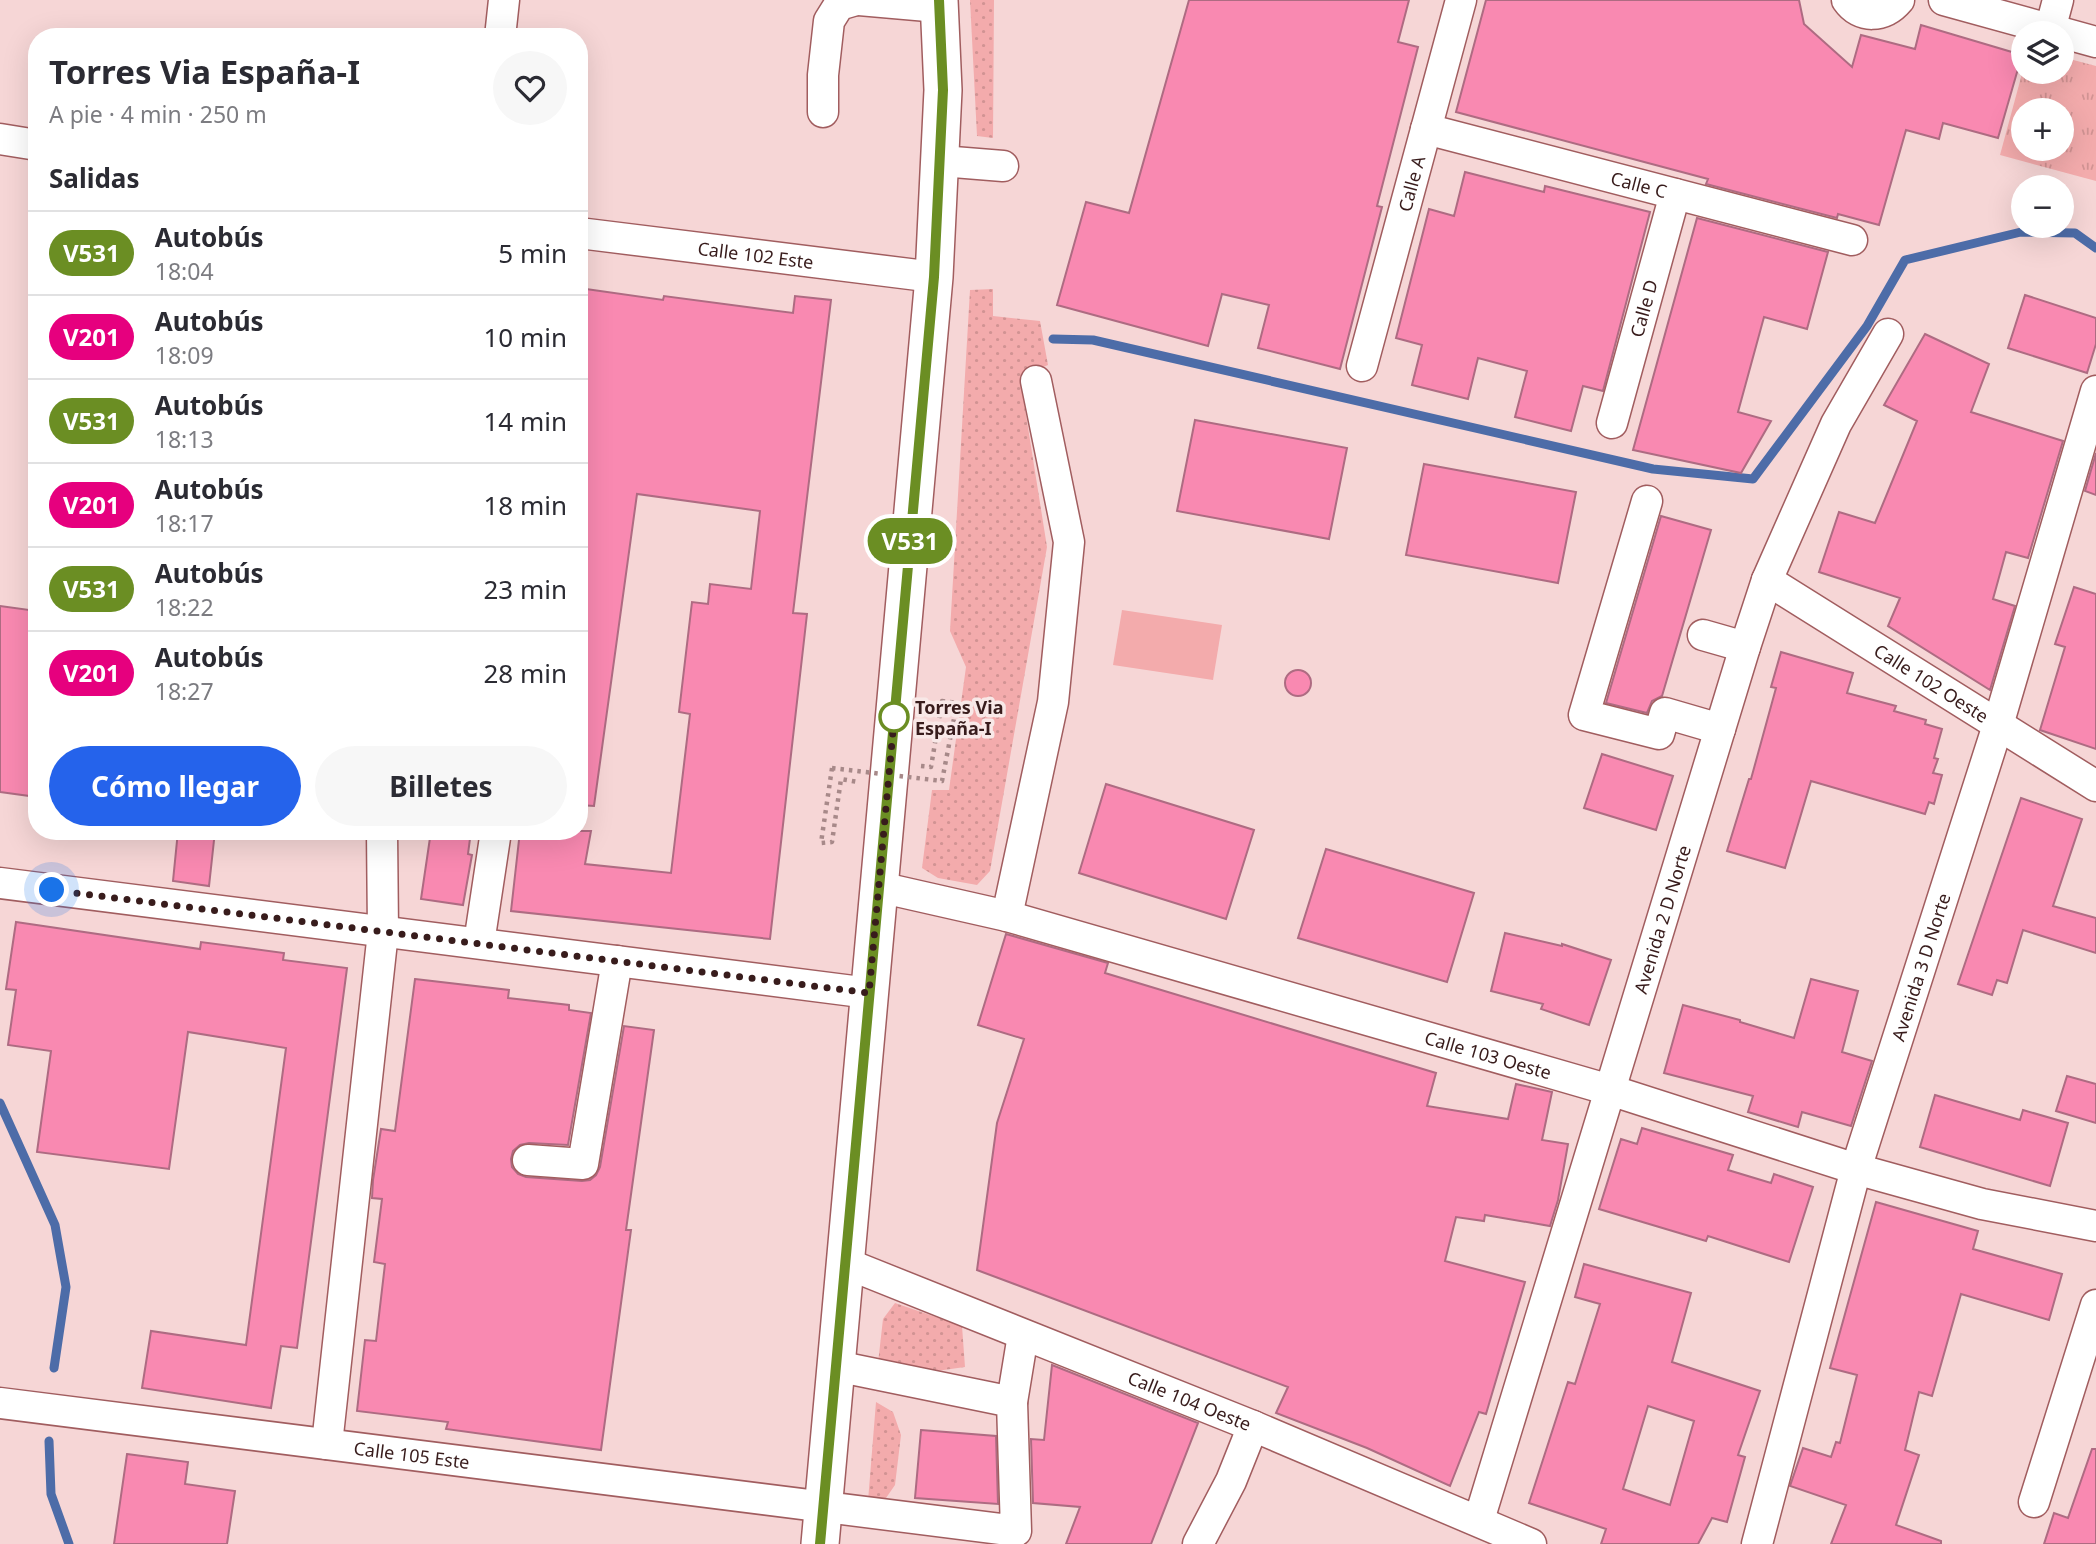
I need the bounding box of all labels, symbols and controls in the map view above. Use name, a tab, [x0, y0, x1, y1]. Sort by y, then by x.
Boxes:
map controls	[2011, 21, 2074, 238]
button: layers	[2011, 21, 2074, 84]
text: Torres Via España-I	[49, 49, 360, 94]
button: heart	[493, 51, 567, 125]
text: A pie · 4 min · 250 m	[49, 98, 267, 130]
button: +	[2011, 98, 2074, 161]
street label: Calle A	[1392, 152, 1431, 214]
text: Salidas	[49, 160, 139, 196]
street label: Calle C	[1608, 166, 1670, 203]
button: −	[2011, 175, 2074, 238]
text: Autobús	[155, 219, 264, 255]
text: 5 min	[498, 235, 567, 271]
text: V531	[63, 236, 120, 269]
street label: Calle 102 Este	[696, 236, 815, 274]
text: 18:04	[155, 255, 214, 287]
street label: Calle D	[1624, 277, 1663, 340]
text: Autobús	[155, 303, 264, 339]
text: 10 min	[483, 319, 567, 355]
text: V201	[63, 320, 120, 353]
text: 18:09	[155, 339, 214, 371]
text: Autobús	[155, 387, 264, 423]
text: 14 min	[483, 403, 567, 439]
text: V531	[63, 404, 120, 437]
text: 18:13	[155, 423, 214, 455]
text: Autobús	[155, 471, 264, 507]
text: 18 min	[483, 487, 567, 523]
text: V201	[63, 488, 120, 521]
text: 18:17	[155, 507, 214, 539]
line badge: V531	[861, 518, 959, 564]
text: V531	[882, 524, 938, 557]
text: Autobús	[155, 555, 264, 591]
text: 23 min	[483, 571, 567, 607]
text: V531	[63, 572, 120, 605]
text: 18:22	[155, 591, 214, 623]
street label: Calle 102 Oeste	[1870, 638, 1993, 728]
text: Autobús	[155, 639, 264, 675]
text: 28 min	[483, 655, 567, 691]
text: V201	[63, 656, 120, 689]
text: 18:27	[155, 675, 214, 707]
place label: Torres Via España-I	[915, 695, 1003, 740]
marker: Torres Via España-I	[879, 702, 909, 732]
button: Cómo llegar	[49, 746, 301, 826]
button: Billetes	[315, 746, 567, 826]
street label: Avenida 2 D Norte	[1628, 842, 1696, 996]
your location	[34, 872, 69, 907]
street label: Avenida 3 D Norte	[1886, 890, 1956, 1044]
street label: Calle 103 Oeste	[1422, 1025, 1554, 1084]
street label: Calle 104 Oeste	[1124, 1365, 1255, 1436]
street label: Calle 105 Este	[352, 1436, 471, 1474]

